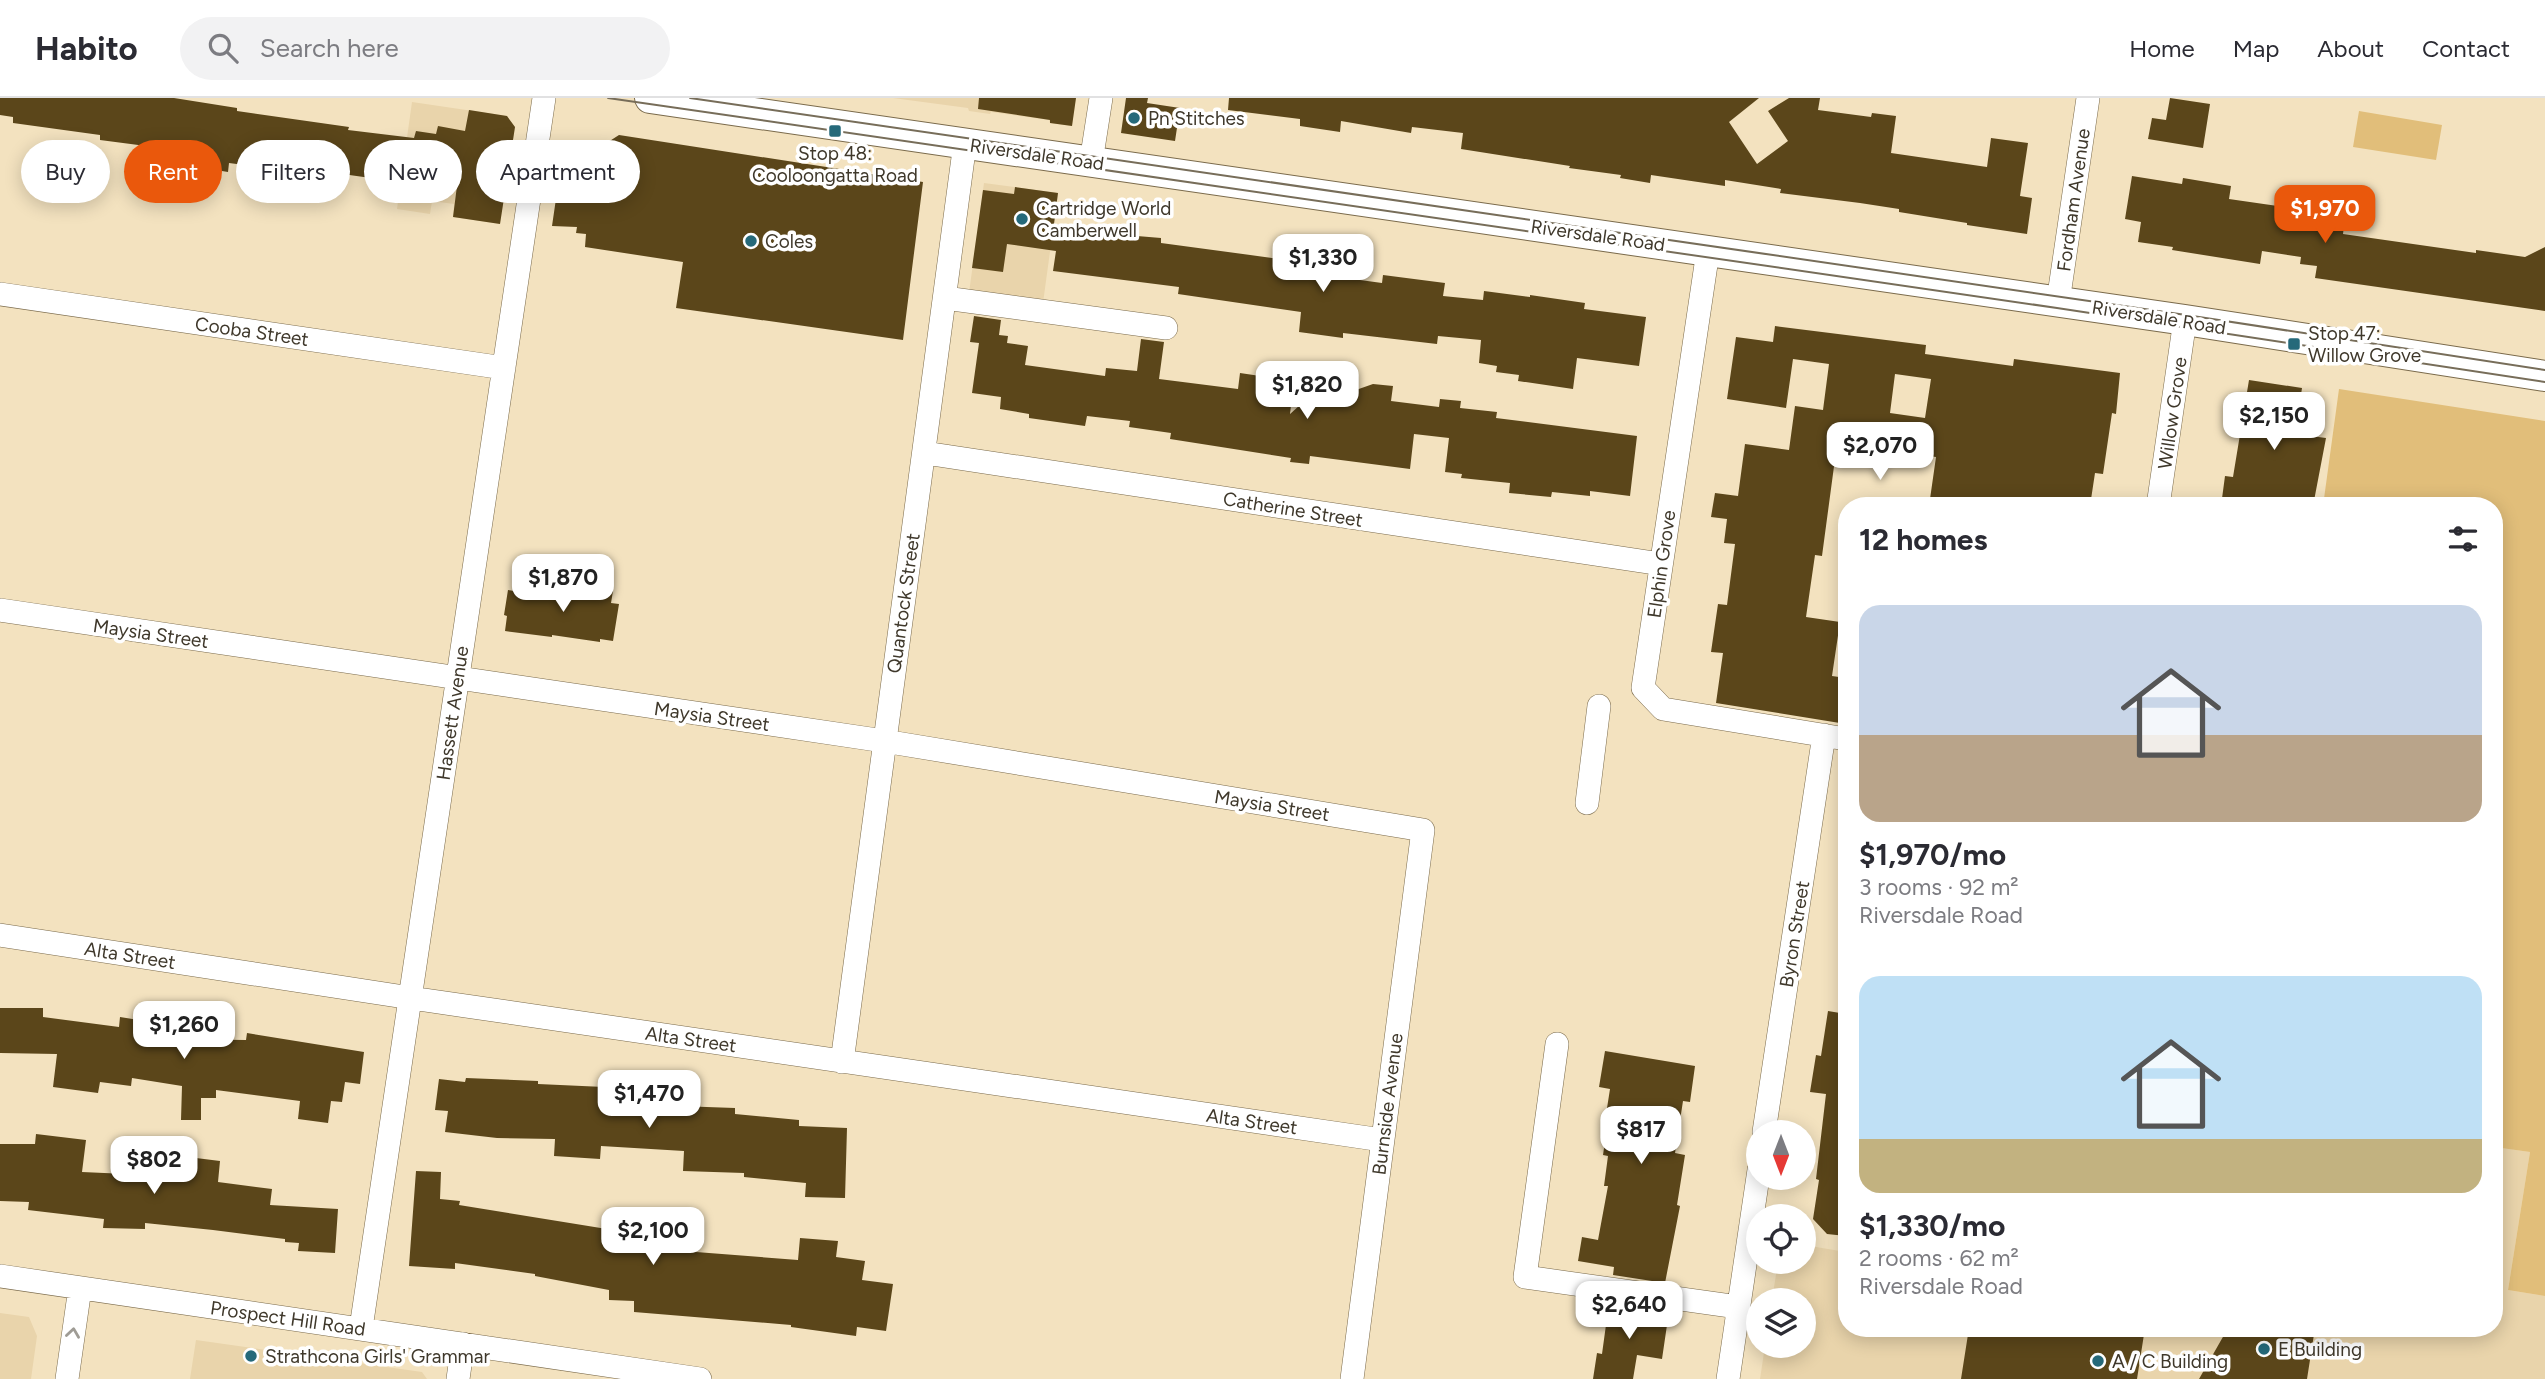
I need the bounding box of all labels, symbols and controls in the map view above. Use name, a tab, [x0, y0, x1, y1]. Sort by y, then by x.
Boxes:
search box	[180, 17, 670, 80]
text: Habito	[35, 29, 138, 68]
icon: search	[204, 29, 242, 67]
text: Search here	[260, 32, 399, 64]
text: Home	[2129, 34, 2195, 63]
text: Map	[2233, 34, 2279, 63]
text: About	[2317, 34, 2384, 63]
text: Contact	[2422, 34, 2510, 63]
place label: Pn Stitches	[1148, 107, 1245, 130]
marker: Pn Stitches	[1126, 110, 1142, 126]
marker: Stop 48: Cooloongatta Road	[827, 123, 843, 139]
street label: Fordham Avenue	[2052, 127, 2095, 273]
street label: Riversdale Road	[968, 134, 1106, 175]
chip: Buy	[21, 140, 110, 203]
chip: Rent	[124, 140, 222, 203]
chip: Filters	[236, 140, 350, 203]
chip: New	[364, 140, 462, 203]
chip: Apartment	[476, 140, 640, 203]
place label: Stop 48: Cooloongatta Road	[752, 142, 918, 187]
pin: $1,970	[2268, 186, 2382, 245]
text: $1,970	[2290, 194, 2360, 222]
place label: Cartridge World Camberwell	[1036, 197, 1171, 242]
marker: Cartridge World Camberwell	[1014, 211, 1030, 227]
street label: Riversdale Road	[1529, 215, 1667, 256]
place label: Coles	[765, 230, 813, 253]
marker: Coles	[743, 233, 759, 249]
pin: $1,330	[1266, 234, 1380, 294]
text: $1,330	[1289, 243, 1357, 271]
street label: Riversdale Road	[2090, 296, 2228, 339]
street label: Cooba Street	[194, 312, 310, 351]
place label: Stop 47: Willow Grove	[2308, 322, 2421, 367]
marker: Stop 47: Willow Grove	[2286, 336, 2302, 352]
street label: Willow Grove	[2153, 356, 2192, 471]
pin: $1,820	[1250, 362, 1364, 421]
text: $1,820	[1272, 370, 1342, 398]
pin: $2,150	[2217, 392, 2331, 452]
text: $2,150	[2239, 401, 2309, 429]
pin: $2,070	[1823, 422, 1937, 482]
text: $2,070	[1843, 431, 1917, 459]
street label: Catherine Street	[1221, 487, 1364, 532]
street label: Elphin Grove	[1643, 509, 1680, 619]
icon: filters	[2444, 520, 2482, 558]
text: 12 homes	[1859, 521, 1987, 558]
street label: Quantock Street	[882, 532, 925, 675]
pin: $1,870	[506, 554, 620, 614]
text: $1,870	[528, 563, 598, 591]
street label: Maysia Street	[92, 614, 210, 653]
street label: Hassett Avenue	[432, 644, 473, 782]
icon: home	[2108, 650, 2234, 776]
street label: Maysia Street	[653, 697, 771, 736]
street label: Maysia Street	[1213, 785, 1331, 826]
text: $1,970/mo	[1859, 836, 2006, 873]
text: 3 rooms · 92 m²	[1859, 873, 2019, 901]
street label: Byron Street	[1775, 879, 1814, 989]
text: Riversdale Road	[1859, 901, 2023, 929]
street label: Alta Street	[83, 937, 177, 974]
pin: $1,260	[127, 1002, 241, 1061]
text: $1,260	[149, 1010, 219, 1038]
icon: home	[2108, 1021, 2234, 1147]
street label: Alta Street	[644, 1022, 738, 1057]
street label: Burnside Avenue	[1367, 1032, 1408, 1176]
pin: $1,470	[592, 1070, 706, 1130]
text: $1,470	[614, 1079, 684, 1107]
street label: Alta Street	[1205, 1104, 1299, 1139]
pin: $817	[1600, 1107, 1682, 1166]
text: $817	[1616, 1115, 1666, 1143]
north arrow	[1746, 1120, 1816, 1190]
map controls	[1746, 1120, 1816, 1358]
pin: $802	[113, 1136, 195, 1196]
text: $802	[126, 1145, 182, 1173]
button: locate	[1746, 1204, 1816, 1274]
text: $1,330/mo	[1859, 1207, 2005, 1244]
pin: $2,100	[596, 1208, 710, 1267]
text: $2,100	[617, 1216, 689, 1244]
text: 2 rooms · 62 m²	[1859, 1244, 2019, 1272]
text: Riversdale Road	[1859, 1272, 2023, 1300]
pin: $2,640	[1572, 1282, 1686, 1341]
button: layers	[1746, 1288, 1816, 1358]
text: $2,640	[1592, 1290, 1666, 1318]
street label: Prospect Hill Road	[209, 1296, 367, 1341]
one-way arrow	[65, 1327, 80, 1339]
place label: E Building	[2278, 1338, 2362, 1361]
marker: E Building	[2256, 1341, 2272, 1357]
place label: Strathcona Girls' Grammar	[265, 1345, 490, 1368]
marker: Strathcona Girls' Grammar	[243, 1348, 259, 1364]
place label: A / C Building	[2112, 1350, 2228, 1373]
marker: A / C Building	[2090, 1353, 2106, 1369]

